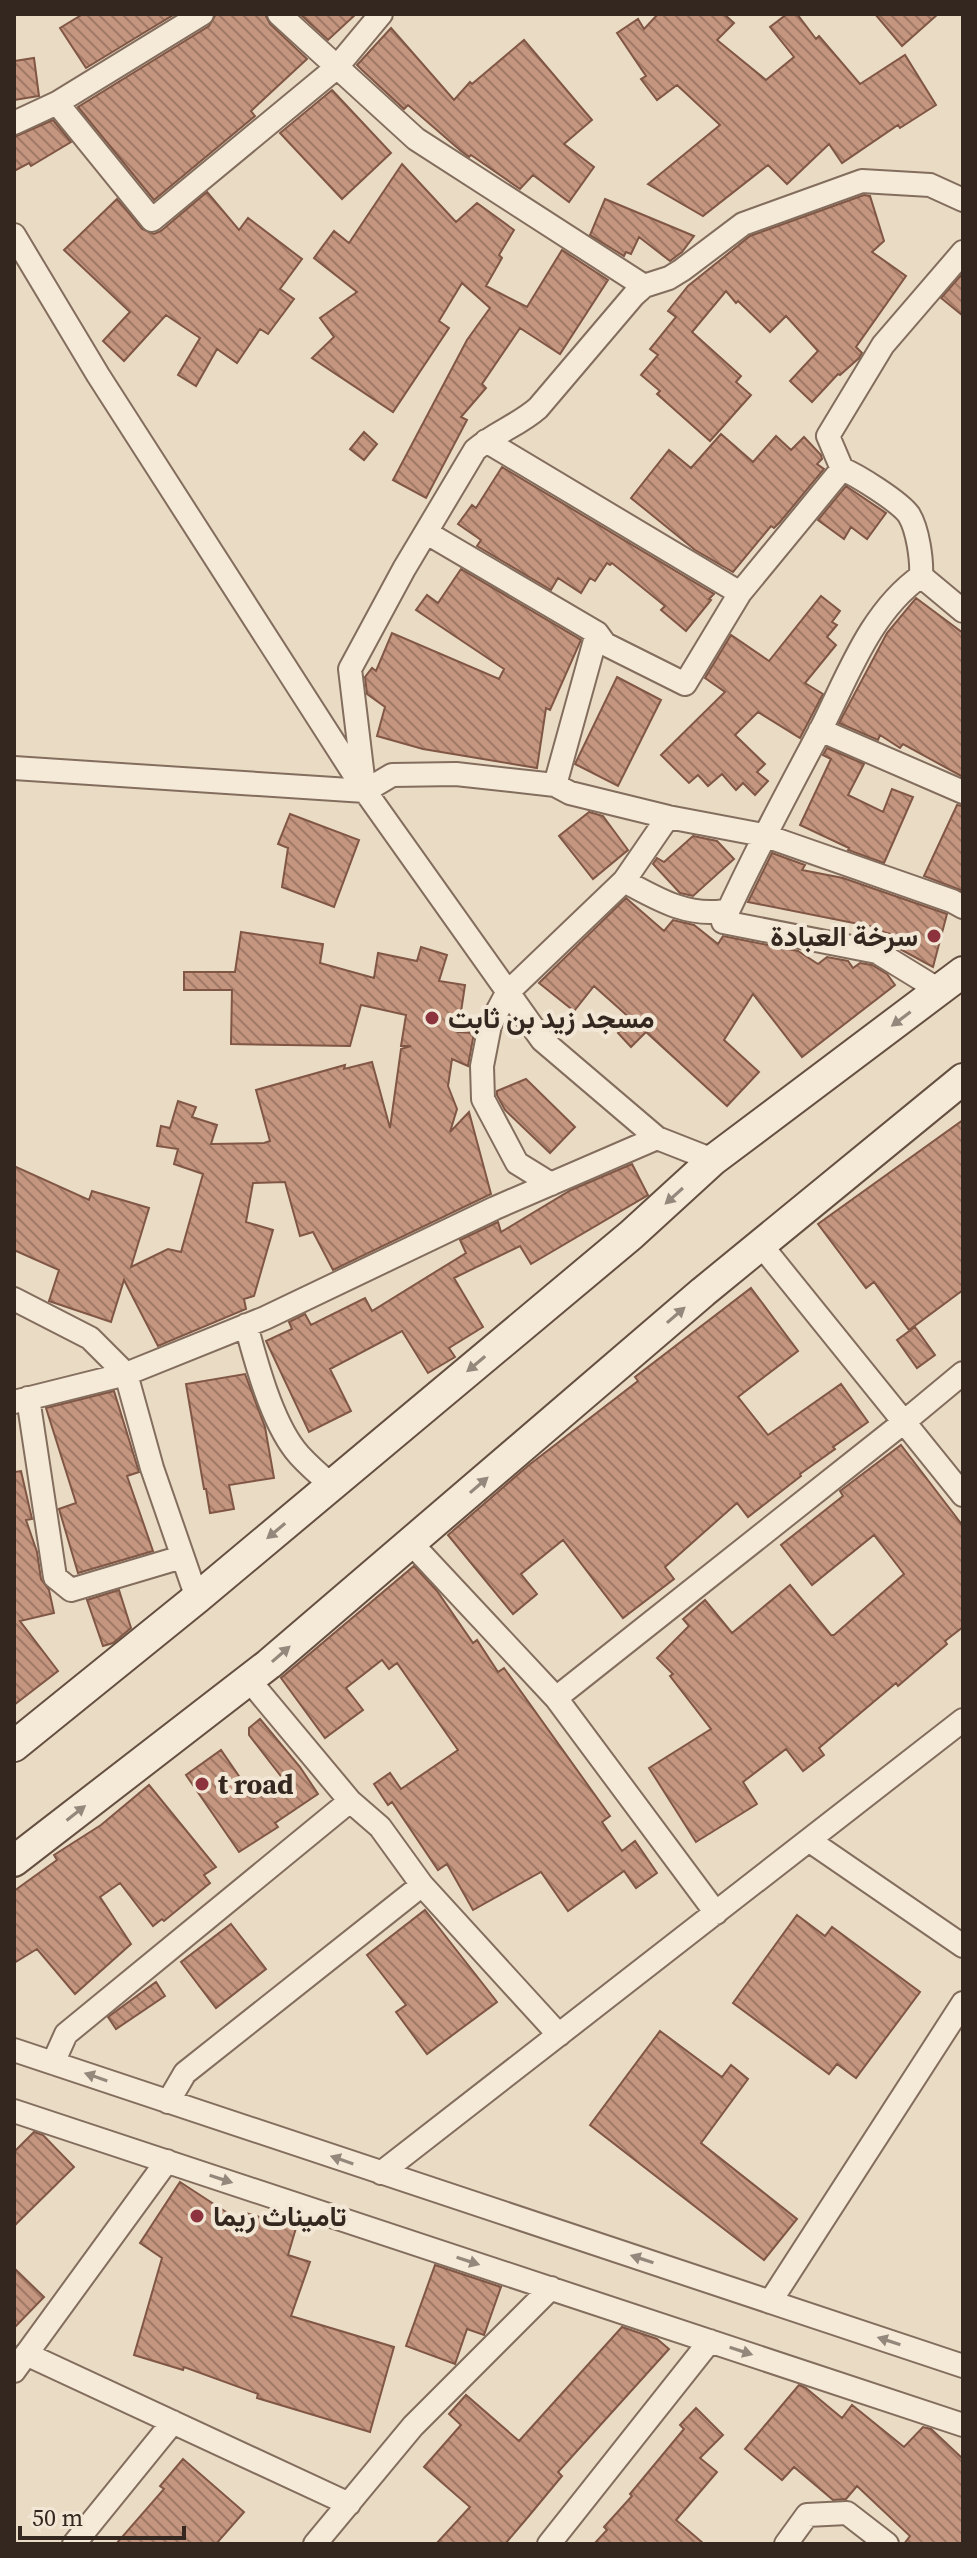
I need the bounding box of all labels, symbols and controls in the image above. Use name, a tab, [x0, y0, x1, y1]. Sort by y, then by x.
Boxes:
place label: سرخة العبادة	[770, 917, 918, 955]
marker: سرخة العبادة	[925, 927, 943, 945]
place label: مسجد زيد بن ثابت	[448, 999, 654, 1037]
marker: مسجد زيد بن ثابت	[423, 1009, 441, 1027]
one-way arrow	[891, 1010, 911, 1026]
one-way arrow	[665, 1186, 684, 1204]
one-way arrow	[666, 1307, 686, 1325]
one-way arrow	[466, 1355, 486, 1372]
one-way arrow	[469, 1476, 488, 1494]
one-way arrow	[267, 1522, 287, 1539]
one-way arrow	[271, 1646, 291, 1663]
place label: t road	[218, 1765, 294, 1803]
marker: t road	[193, 1775, 211, 1793]
one-way arrow	[66, 1806, 86, 1822]
one-way arrow	[83, 2071, 107, 2083]
one-way arrow	[330, 2154, 354, 2166]
one-way arrow	[209, 2174, 233, 2186]
place label: تاميناث ريما	[213, 2197, 347, 2235]
marker: تاميناث ريما	[188, 2207, 206, 2225]
one-way arrow	[630, 2253, 654, 2265]
one-way arrow	[456, 2255, 480, 2267]
one-way arrow	[877, 2334, 901, 2347]
one-way arrow	[730, 2346, 754, 2358]
scale bar	[20, 2490, 184, 2540]
text: 50 m	[32, 2501, 83, 2534]

